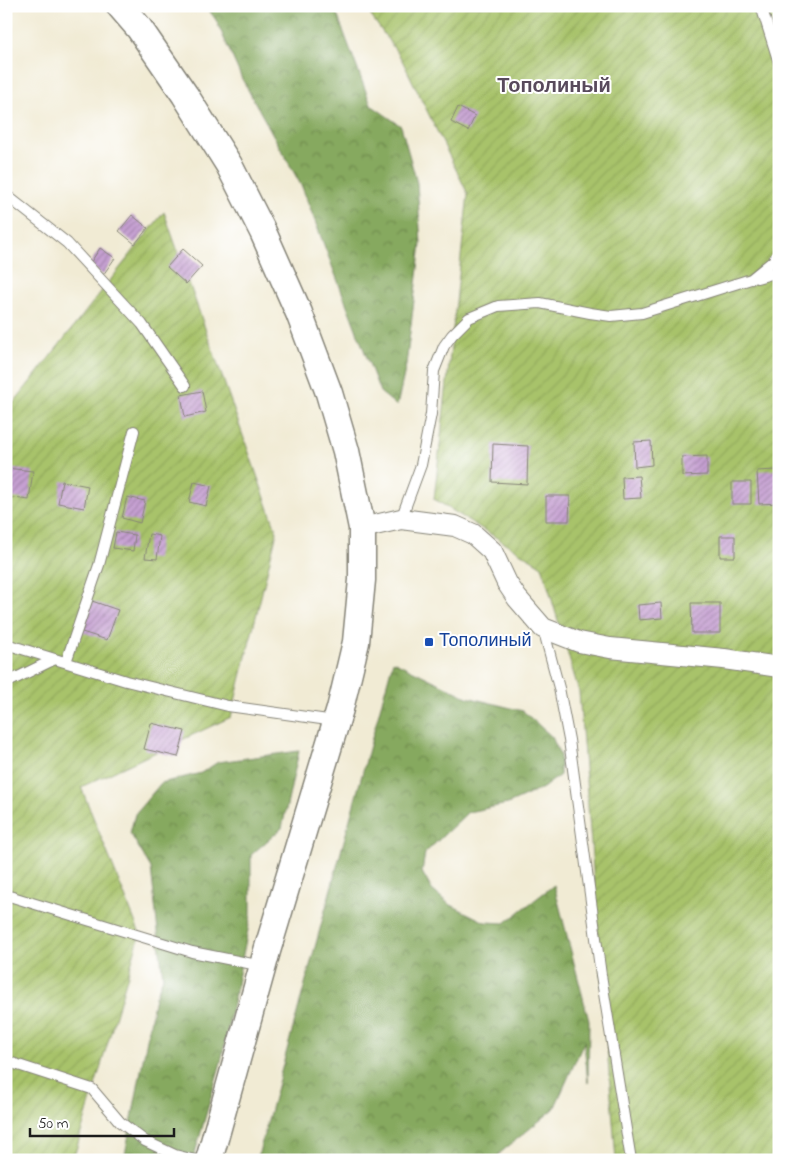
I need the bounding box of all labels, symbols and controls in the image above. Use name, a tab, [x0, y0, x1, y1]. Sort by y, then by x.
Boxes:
district label: Тополиный	[497, 73, 611, 102]
place label: Тополиный	[439, 629, 531, 655]
marker: Тополиный	[423, 636, 435, 648]
scale bar	[30, 1106, 174, 1138]
text: 50 m	[38, 1113, 69, 1135]

